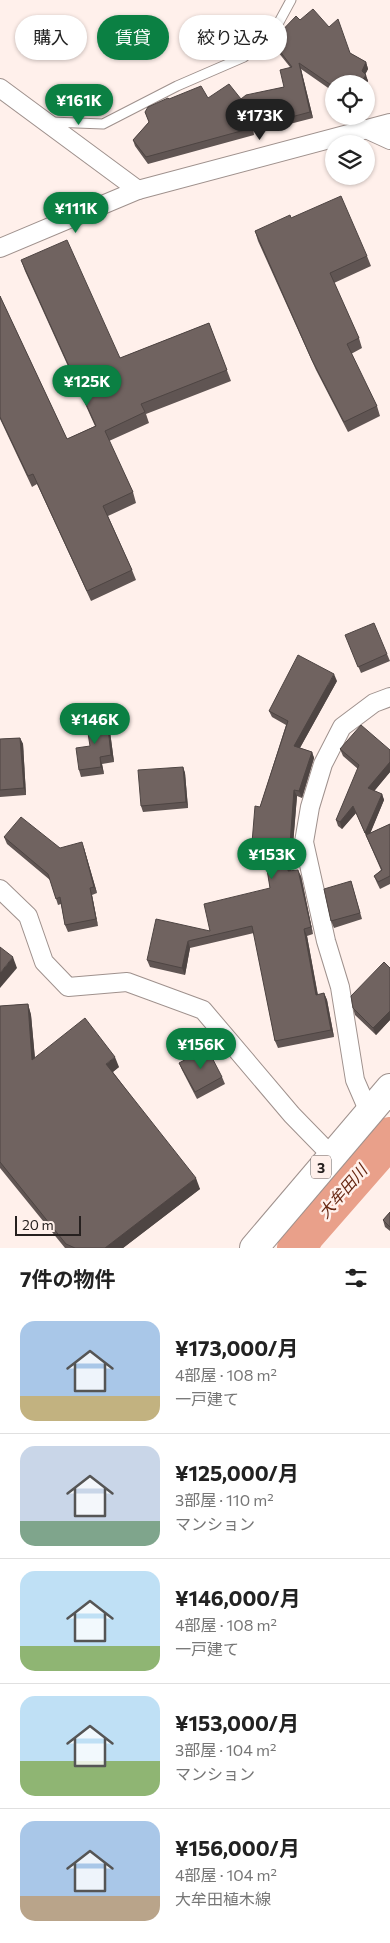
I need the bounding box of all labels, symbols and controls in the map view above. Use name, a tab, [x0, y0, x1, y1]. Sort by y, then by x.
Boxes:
chip: 購入	[15, 15, 87, 60]
chip: 賃貸	[97, 15, 169, 60]
chip: 絞り込み	[179, 15, 287, 60]
map controls	[325, 75, 375, 185]
button: locate	[325, 75, 375, 125]
pin: ¥161K	[44, 84, 114, 126]
text: ¥161K	[56, 90, 102, 109]
pin: ¥173K	[225, 98, 295, 141]
text: ¥173K	[237, 105, 283, 124]
button: layers	[325, 135, 375, 185]
pin: ¥111K	[41, 192, 111, 234]
text: ¥111K	[54, 198, 98, 217]
pin: ¥125K	[52, 364, 122, 407]
text: ¥125K	[63, 371, 111, 390]
pin: ¥146K	[60, 702, 130, 745]
text: ¥146K	[71, 709, 119, 728]
pin: ¥153K	[237, 838, 307, 880]
text: ¥153K	[248, 844, 296, 863]
pin: ¥156K	[166, 1028, 236, 1070]
text: ¥156K	[177, 1034, 225, 1053]
road number: 3	[311, 1156, 331, 1178]
water label: 大牟田川	[314, 1159, 371, 1221]
scale bar	[15, 1213, 81, 1236]
text: 20 m	[22, 1216, 54, 1233]
icon: filters	[342, 1264, 370, 1292]
text: 7件の物件	[20, 1266, 116, 1291]
text: ¥173,000/月	[175, 1335, 298, 1360]
icon: home	[60, 1341, 120, 1401]
text: 4部屋 · 108 m²	[175, 1365, 277, 1384]
text: 一戸建て	[175, 1389, 239, 1408]
text: ¥125,000/月	[175, 1460, 299, 1485]
icon: home	[60, 1466, 120, 1526]
text: 3部屋 · 110 m²	[175, 1490, 274, 1509]
text: マンション	[175, 1514, 255, 1533]
text: ¥146,000/月	[175, 1585, 300, 1610]
icon: home	[60, 1591, 120, 1651]
text: 4部屋 · 108 m²	[175, 1615, 277, 1634]
text: 一戸建て	[175, 1639, 239, 1658]
text: ¥153,000/月	[175, 1710, 299, 1735]
icon: home	[60, 1716, 120, 1776]
text: 3部屋 · 104 m²	[175, 1740, 276, 1759]
text: マンション	[175, 1764, 255, 1783]
text: ¥156,000/月	[175, 1835, 300, 1860]
icon: home	[60, 1841, 120, 1901]
text: 4部屋 · 104 m²	[175, 1865, 277, 1884]
text: 大牟田植木線	[175, 1889, 271, 1908]

